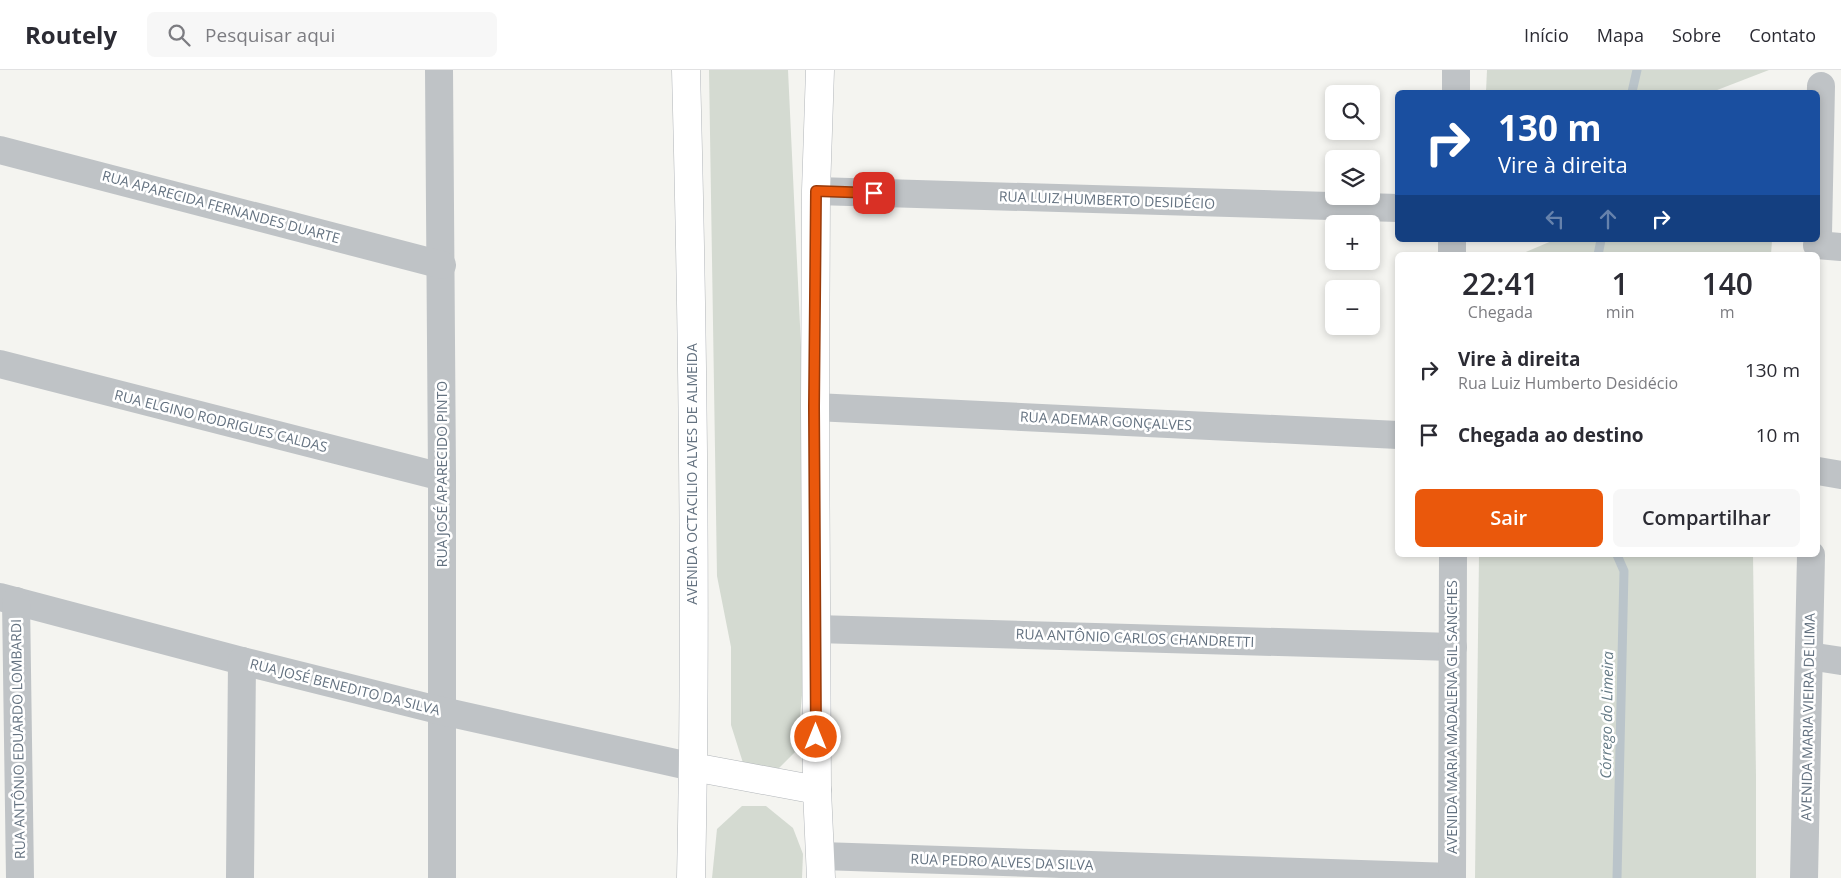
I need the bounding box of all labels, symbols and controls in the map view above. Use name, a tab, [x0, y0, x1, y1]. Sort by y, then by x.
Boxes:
search box	[147, 12, 497, 57]
text: Routely	[25, 18, 117, 51]
icon: search	[165, 21, 193, 49]
text: Pesquisar aqui	[205, 22, 335, 48]
text: Início	[1524, 23, 1569, 47]
text: Mapa	[1597, 23, 1644, 47]
text: Sobre	[1672, 23, 1721, 47]
text: Contato	[1749, 23, 1816, 47]
map controls	[1325, 85, 1380, 335]
button: search	[1325, 85, 1380, 140]
text: 130 m	[1498, 104, 1602, 151]
icon: right	[1415, 110, 1480, 175]
text: Vire à direita	[1498, 149, 1628, 179]
button: layers	[1325, 150, 1380, 205]
street label: RUA APARECIDA FERNANDES DUARTE	[100, 166, 342, 247]
pin	[853, 172, 895, 214]
icon: arrive	[860, 179, 888, 207]
street label: RUA LUIZ HUMBERTO DESIDÉCIO	[999, 186, 1216, 213]
icon: left	[1541, 205, 1569, 233]
icon: ahead	[1594, 205, 1622, 233]
icon: right	[1647, 205, 1675, 233]
button: +	[1325, 215, 1380, 270]
text: 22:41	[1462, 263, 1539, 304]
text: 1	[1612, 263, 1629, 304]
text: 140	[1702, 263, 1753, 304]
button: −	[1325, 280, 1380, 335]
text: Chegada	[1468, 301, 1533, 323]
text: min	[1606, 301, 1635, 323]
text: m	[1720, 301, 1735, 323]
street label: AVENIDA OCTACILIO ALVES DE ALMEIDA	[682, 343, 701, 605]
text: Vire à direita	[1458, 346, 1581, 372]
icon: right	[1415, 356, 1443, 384]
text: 130 m	[1745, 357, 1800, 383]
text: Rua Luiz Humberto Desidécio	[1458, 372, 1678, 394]
street label: RUA JOSÉ APARECIDO PINTO	[432, 381, 451, 567]
street label: RUA ELGINO RODRIGUES CALDAS	[113, 385, 330, 456]
street label: RUA ADEMAR GONÇALVES	[1020, 407, 1193, 434]
icon: arrive	[1415, 421, 1443, 449]
text: Chegada ao destino	[1458, 422, 1644, 448]
text: 10 m	[1756, 422, 1800, 448]
button: Sair	[1415, 489, 1603, 547]
button: Compartilhar	[1613, 489, 1800, 547]
street label: AVENIDA MARIA MADALENA GIL SANCHES	[1442, 580, 1461, 854]
street label: AVENIDA MARIA VIEIRA DE LIMA	[1796, 613, 1819, 821]
street label: RUA ANTÔNIO EDUARDO LOMBARDI	[6, 619, 29, 859]
street label: RUA ANTÔNIO CARLOS CHANDRETTI	[1015, 624, 1255, 651]
water label: Córrego do Limeira	[1595, 651, 1617, 779]
street label: RUA JOSÉ BENEDITO DA SILVA	[248, 654, 442, 719]
position arrow	[789, 710, 841, 762]
street label: RUA PEDRO ALVES DA SILVA	[910, 849, 1094, 874]

